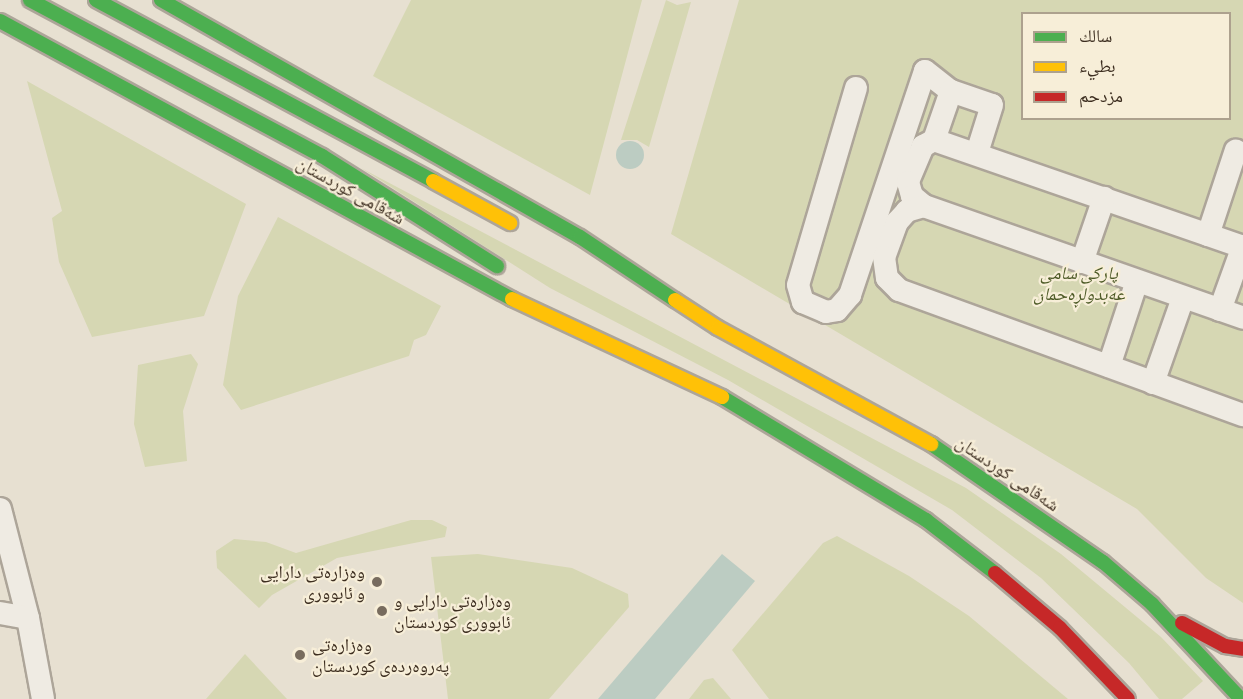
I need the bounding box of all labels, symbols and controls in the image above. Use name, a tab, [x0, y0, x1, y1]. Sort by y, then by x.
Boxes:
legend	[1021, 12, 1231, 120]
text: سالك	[1079, 21, 1112, 48]
text: بطيء	[1079, 51, 1116, 78]
text: مزدحم	[1079, 81, 1123, 108]
street label: شەقامی کوردستان	[293, 151, 409, 229]
park label: پارکی سامی عەبدولڕەحمان	[1033, 262, 1125, 304]
street label: شەقامی کوردستان	[952, 430, 1064, 516]
place label: وەزارەتی دارایی و ئابووری	[260, 561, 365, 604]
marker: وەزارەتی دارایی و ئابووری	[370, 575, 384, 589]
place label: وەزارەتی دارایی و ئابووری کوردستان	[394, 590, 511, 632]
marker: وەزارەتی دارایی و ئابووری کوردستان	[375, 604, 389, 618]
place label: وەزارەتی پەروەردەی کوردستان	[312, 634, 449, 676]
marker: وەزارەتی پەروەردەی کوردستان	[293, 648, 307, 662]

